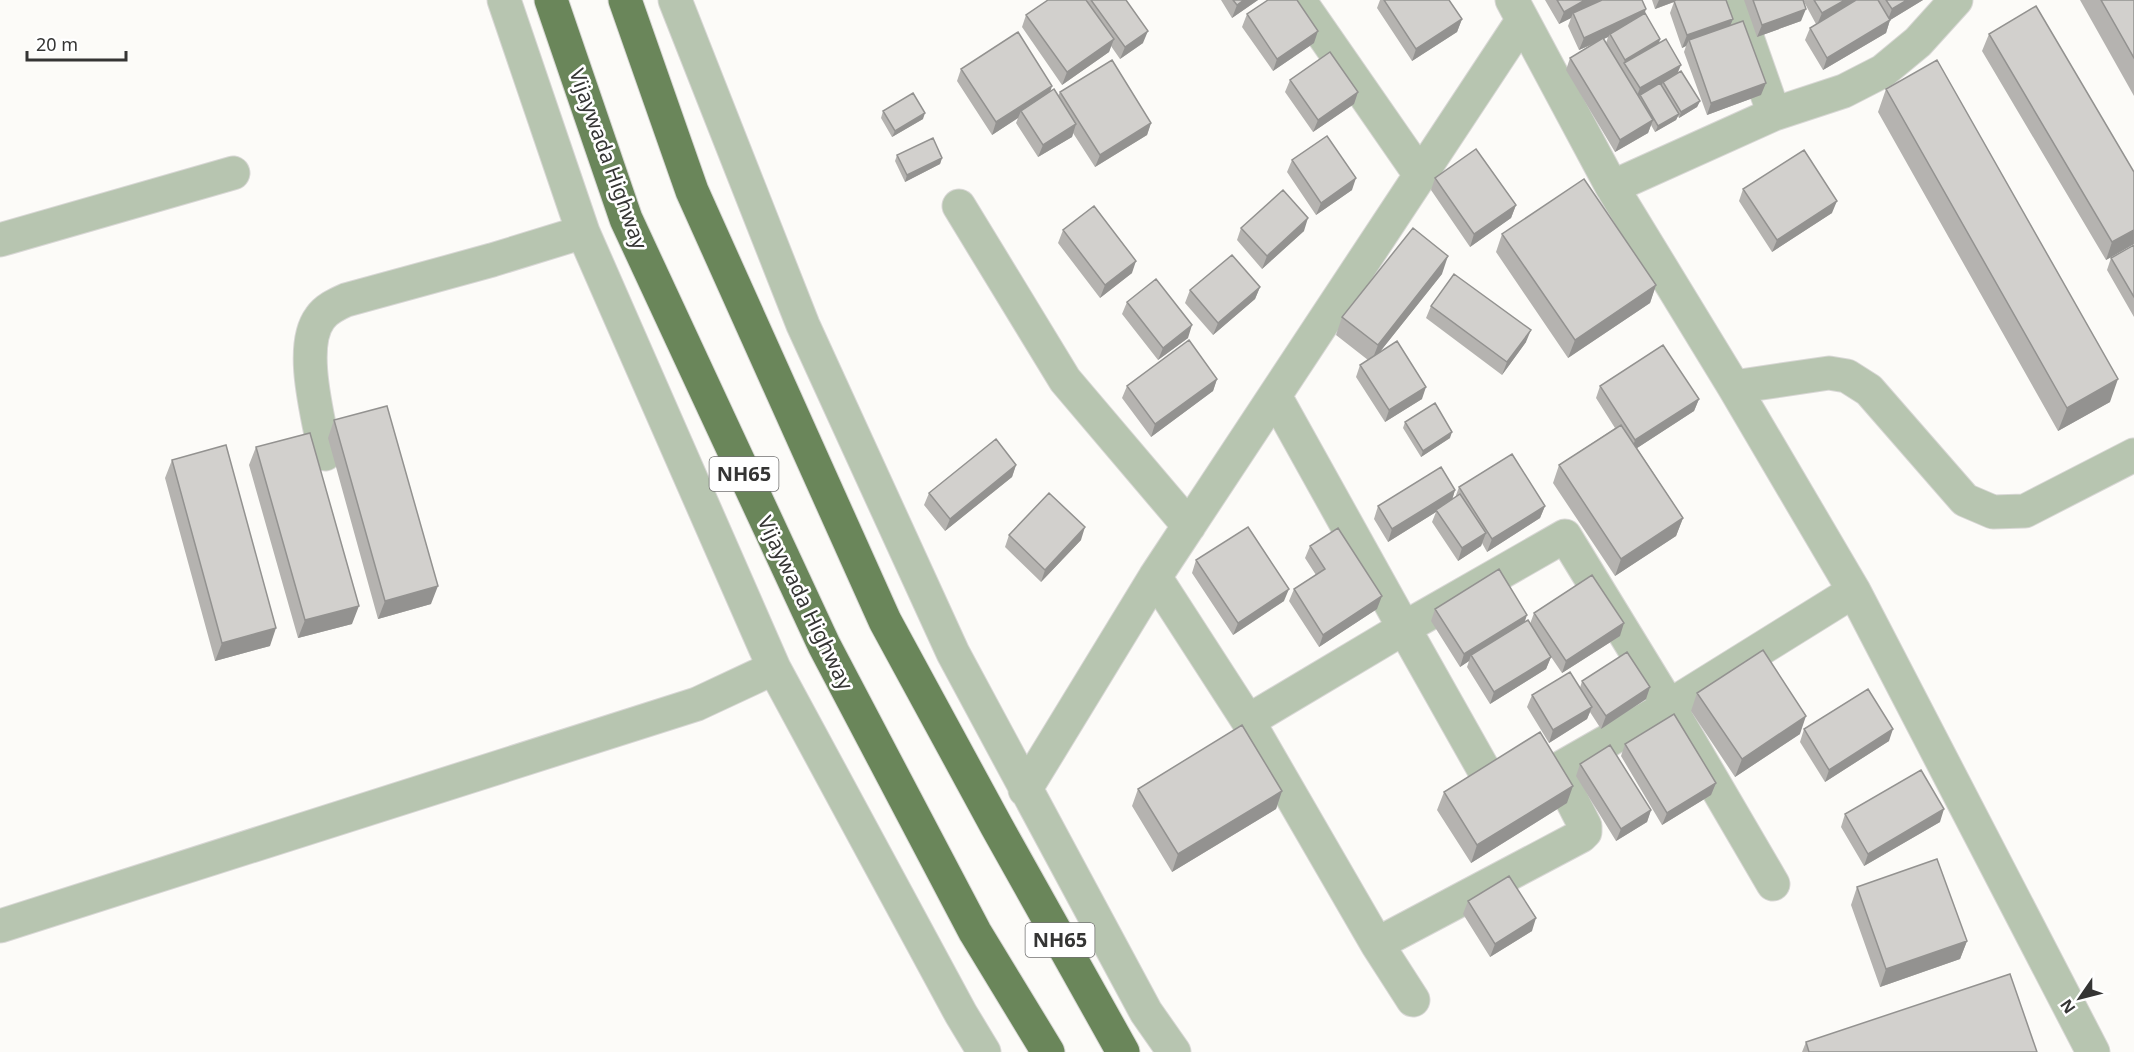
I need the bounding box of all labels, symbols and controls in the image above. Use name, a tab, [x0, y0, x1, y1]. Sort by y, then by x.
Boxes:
scale bar	[27, 24, 126, 62]
text: 20 m	[36, 32, 78, 56]
street label: Vijaywada Highway	[563, 64, 655, 253]
road number: NH65	[710, 457, 778, 491]
street label: Vijaywada Highway	[752, 511, 860, 694]
road number: NH65	[1026, 923, 1094, 957]
north arrow	[2050, 968, 2110, 1028]
text: N	[2055, 995, 2080, 1018]

